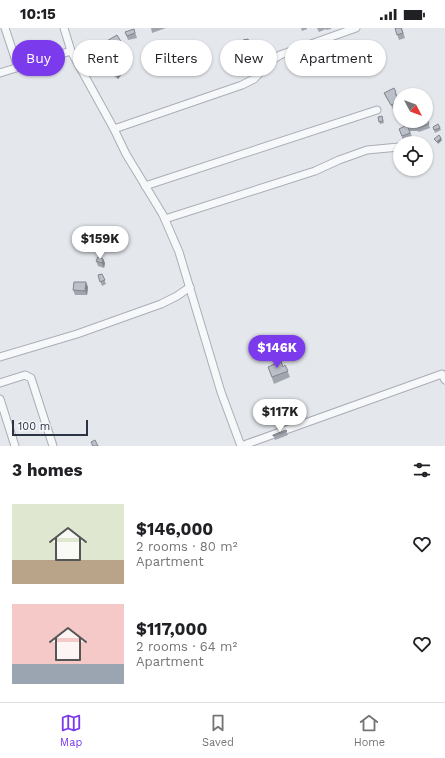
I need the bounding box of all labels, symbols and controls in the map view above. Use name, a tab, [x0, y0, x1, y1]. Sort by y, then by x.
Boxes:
text: 10:15	[20, 5, 56, 23]
chip: Buy	[12, 40, 65, 76]
chip: Rent	[73, 40, 133, 76]
chip: Filters	[141, 40, 212, 76]
chip: New	[220, 40, 277, 76]
chip: Apartment	[285, 40, 386, 76]
north arrow	[393, 88, 433, 128]
map controls	[393, 88, 433, 176]
button: locate	[393, 136, 433, 176]
pin: $159K	[72, 226, 128, 260]
text: $159K	[81, 231, 119, 246]
pin: $146K	[249, 335, 305, 369]
text: $146K	[257, 340, 297, 355]
pin: $117K	[252, 399, 308, 433]
text: $117K	[262, 404, 298, 419]
scale bar	[12, 418, 88, 437]
text: 100 m	[18, 420, 50, 433]
icon: filters	[411, 459, 433, 481]
text: 3 homes	[12, 460, 83, 480]
text: $146,000	[136, 519, 213, 539]
icon: home	[44, 520, 92, 568]
icon: heart	[411, 533, 433, 555]
text: 2 rooms · 80 m²	[136, 539, 237, 554]
text: Apartment	[136, 554, 204, 569]
text: $117,000	[136, 619, 207, 639]
icon: home	[44, 620, 92, 668]
icon: heart	[411, 633, 433, 655]
text: 2 rooms · 64 m²	[136, 639, 237, 654]
text: Apartment	[136, 654, 204, 669]
tab: Map	[60, 712, 82, 749]
tab: Saved	[202, 712, 234, 749]
tab: Home	[354, 712, 385, 749]

